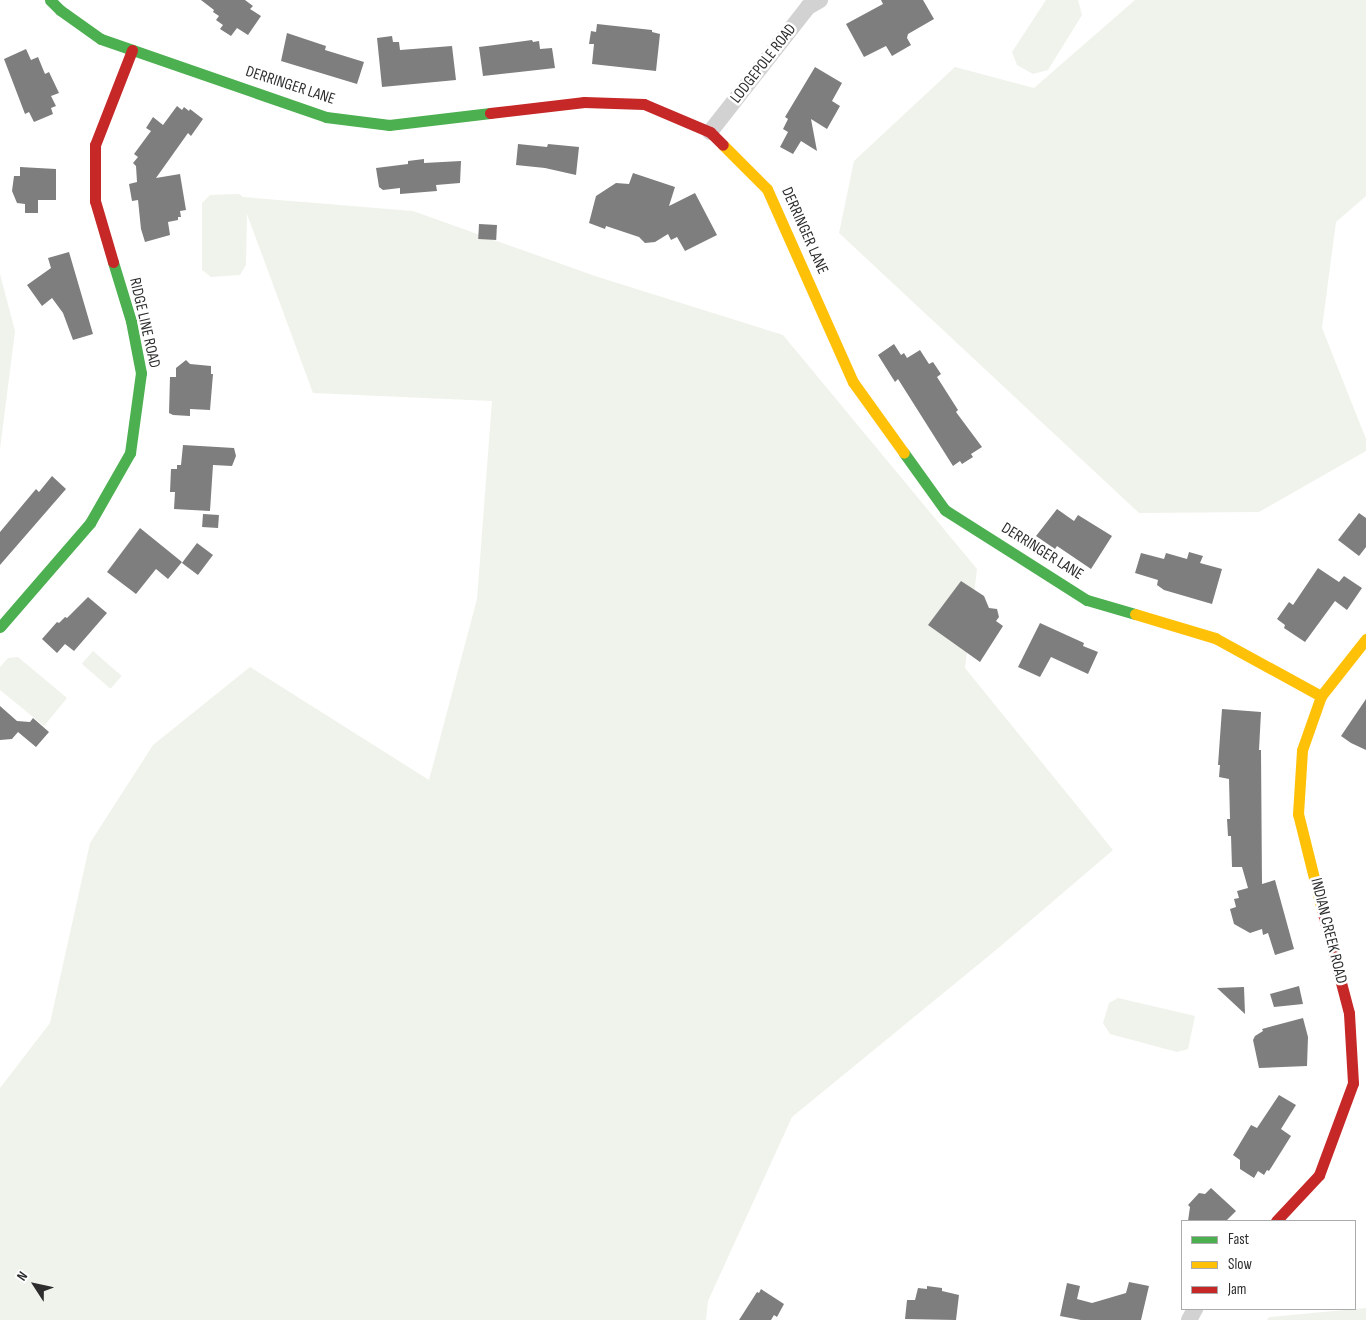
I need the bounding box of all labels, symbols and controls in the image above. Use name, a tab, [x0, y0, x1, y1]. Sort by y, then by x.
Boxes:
street label: LODGEPOLE ROAD	[727, 20, 801, 108]
street label: DERRINGER LANE	[243, 63, 337, 109]
street label: DERRINGER LANE	[776, 185, 832, 277]
street label: RIDGE LINE ROAD	[124, 276, 164, 370]
street label: DERRINGER LANE	[998, 519, 1086, 585]
street label: INDIAN CREEK ROAD	[1306, 876, 1350, 986]
legend	[1181, 1220, 1356, 1310]
text: Fast	[1228, 1230, 1249, 1249]
text: Slow	[1228, 1255, 1252, 1274]
north arrow	[10, 1260, 60, 1310]
text: N	[13, 1268, 31, 1284]
text: Jam	[1228, 1280, 1246, 1299]

